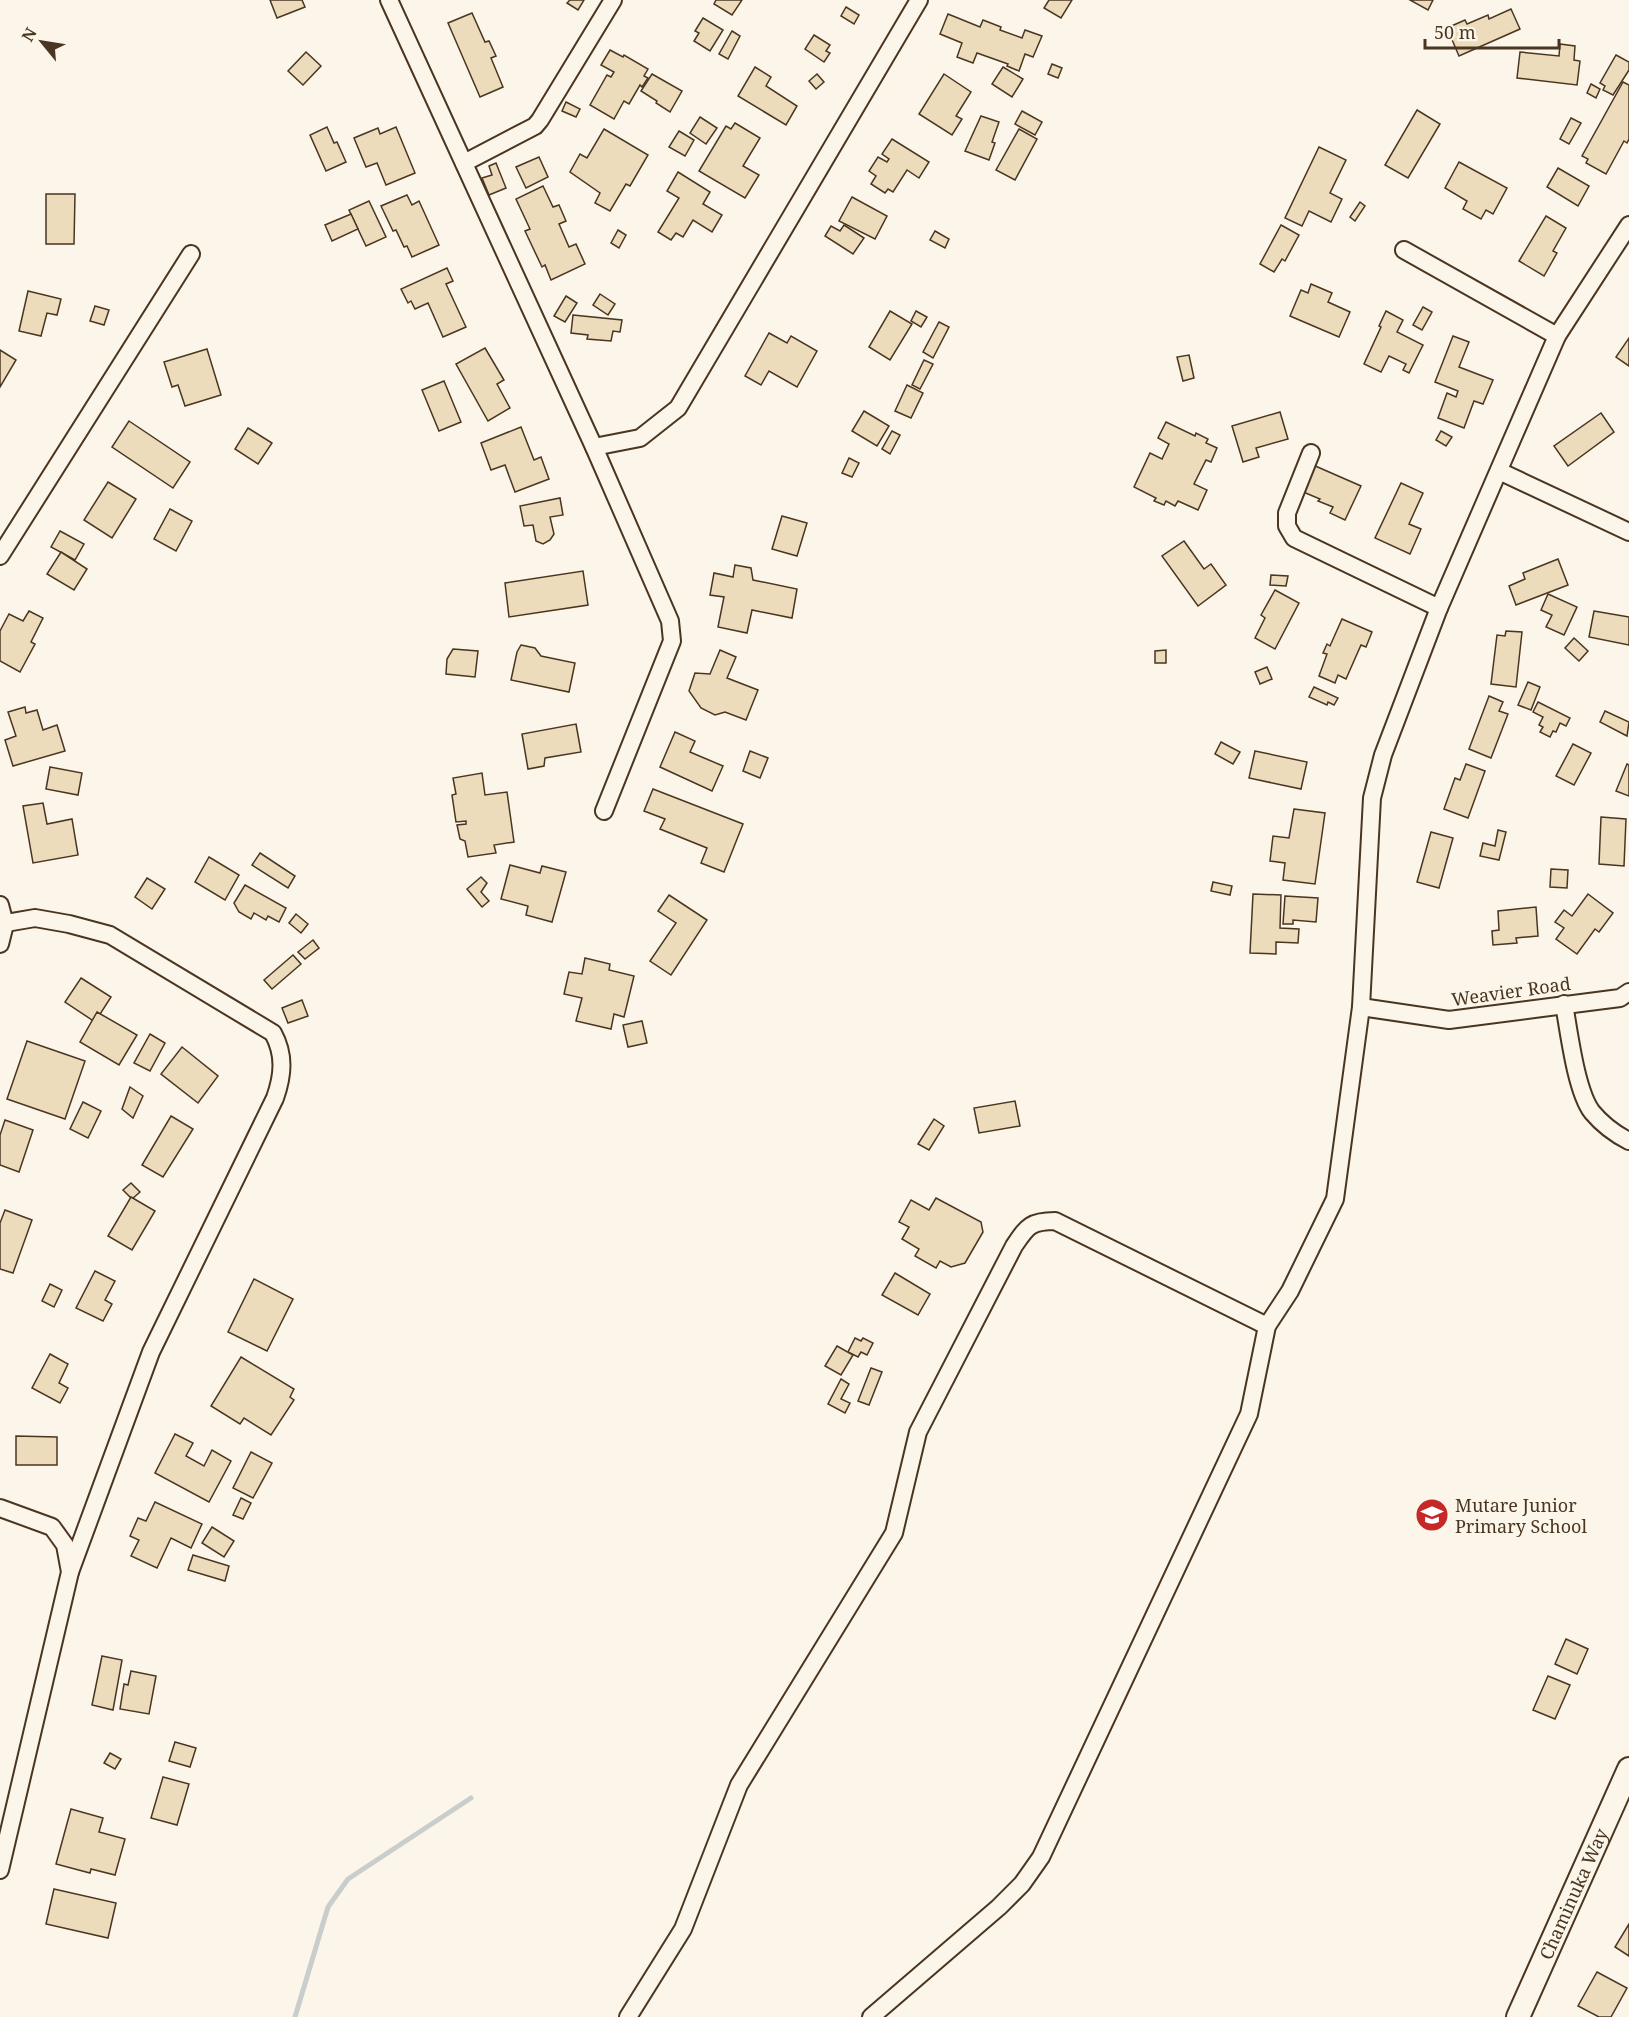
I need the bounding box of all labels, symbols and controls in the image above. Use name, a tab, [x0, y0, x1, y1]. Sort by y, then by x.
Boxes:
north arrow	[12, 12, 72, 72]
scale bar	[1425, 12, 1558, 50]
text: 50 m	[1434, 20, 1476, 44]
text: N	[16, 23, 42, 45]
street label: Weavier Road	[1450, 971, 1572, 1011]
place label: Mutare Junior Primary School	[1455, 1493, 1587, 1538]
school or university icon: Mutare Junior Primary School	[1414, 1497, 1450, 1533]
street label: Chaminuka Way	[1533, 1824, 1613, 1963]

